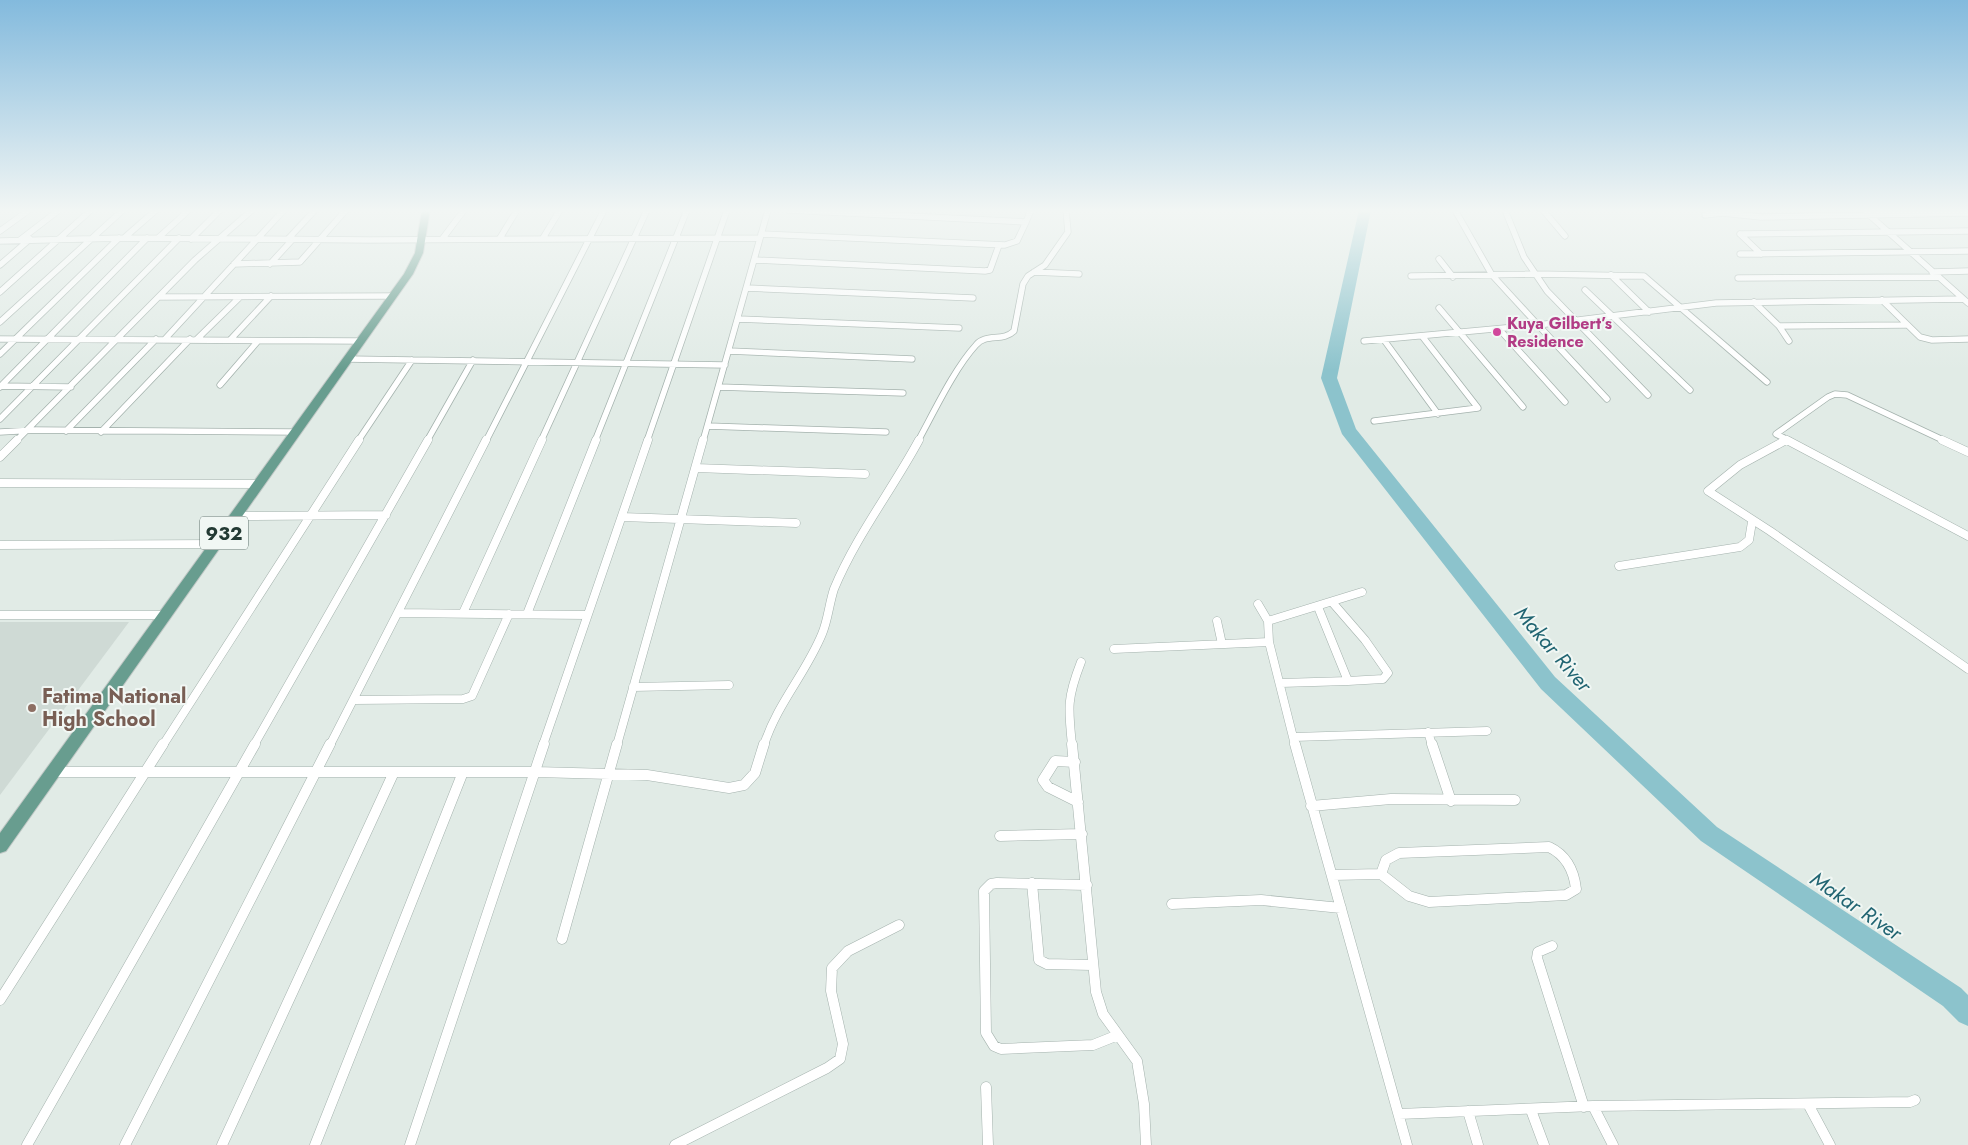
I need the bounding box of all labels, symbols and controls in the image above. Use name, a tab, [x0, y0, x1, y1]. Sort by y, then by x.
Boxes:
place label: Kuya Gilbert’s Residence	[1507, 312, 1612, 353]
marker: Kuya Gilbert’s Residence	[1491, 326, 1503, 338]
road number: 932	[200, 516, 248, 550]
water label: Makar River	[1507, 600, 1599, 699]
place label: Fatima National High School	[42, 682, 186, 734]
marker: Fatima National High School	[26, 702, 38, 714]
water label: Makar River	[1804, 864, 1909, 948]

